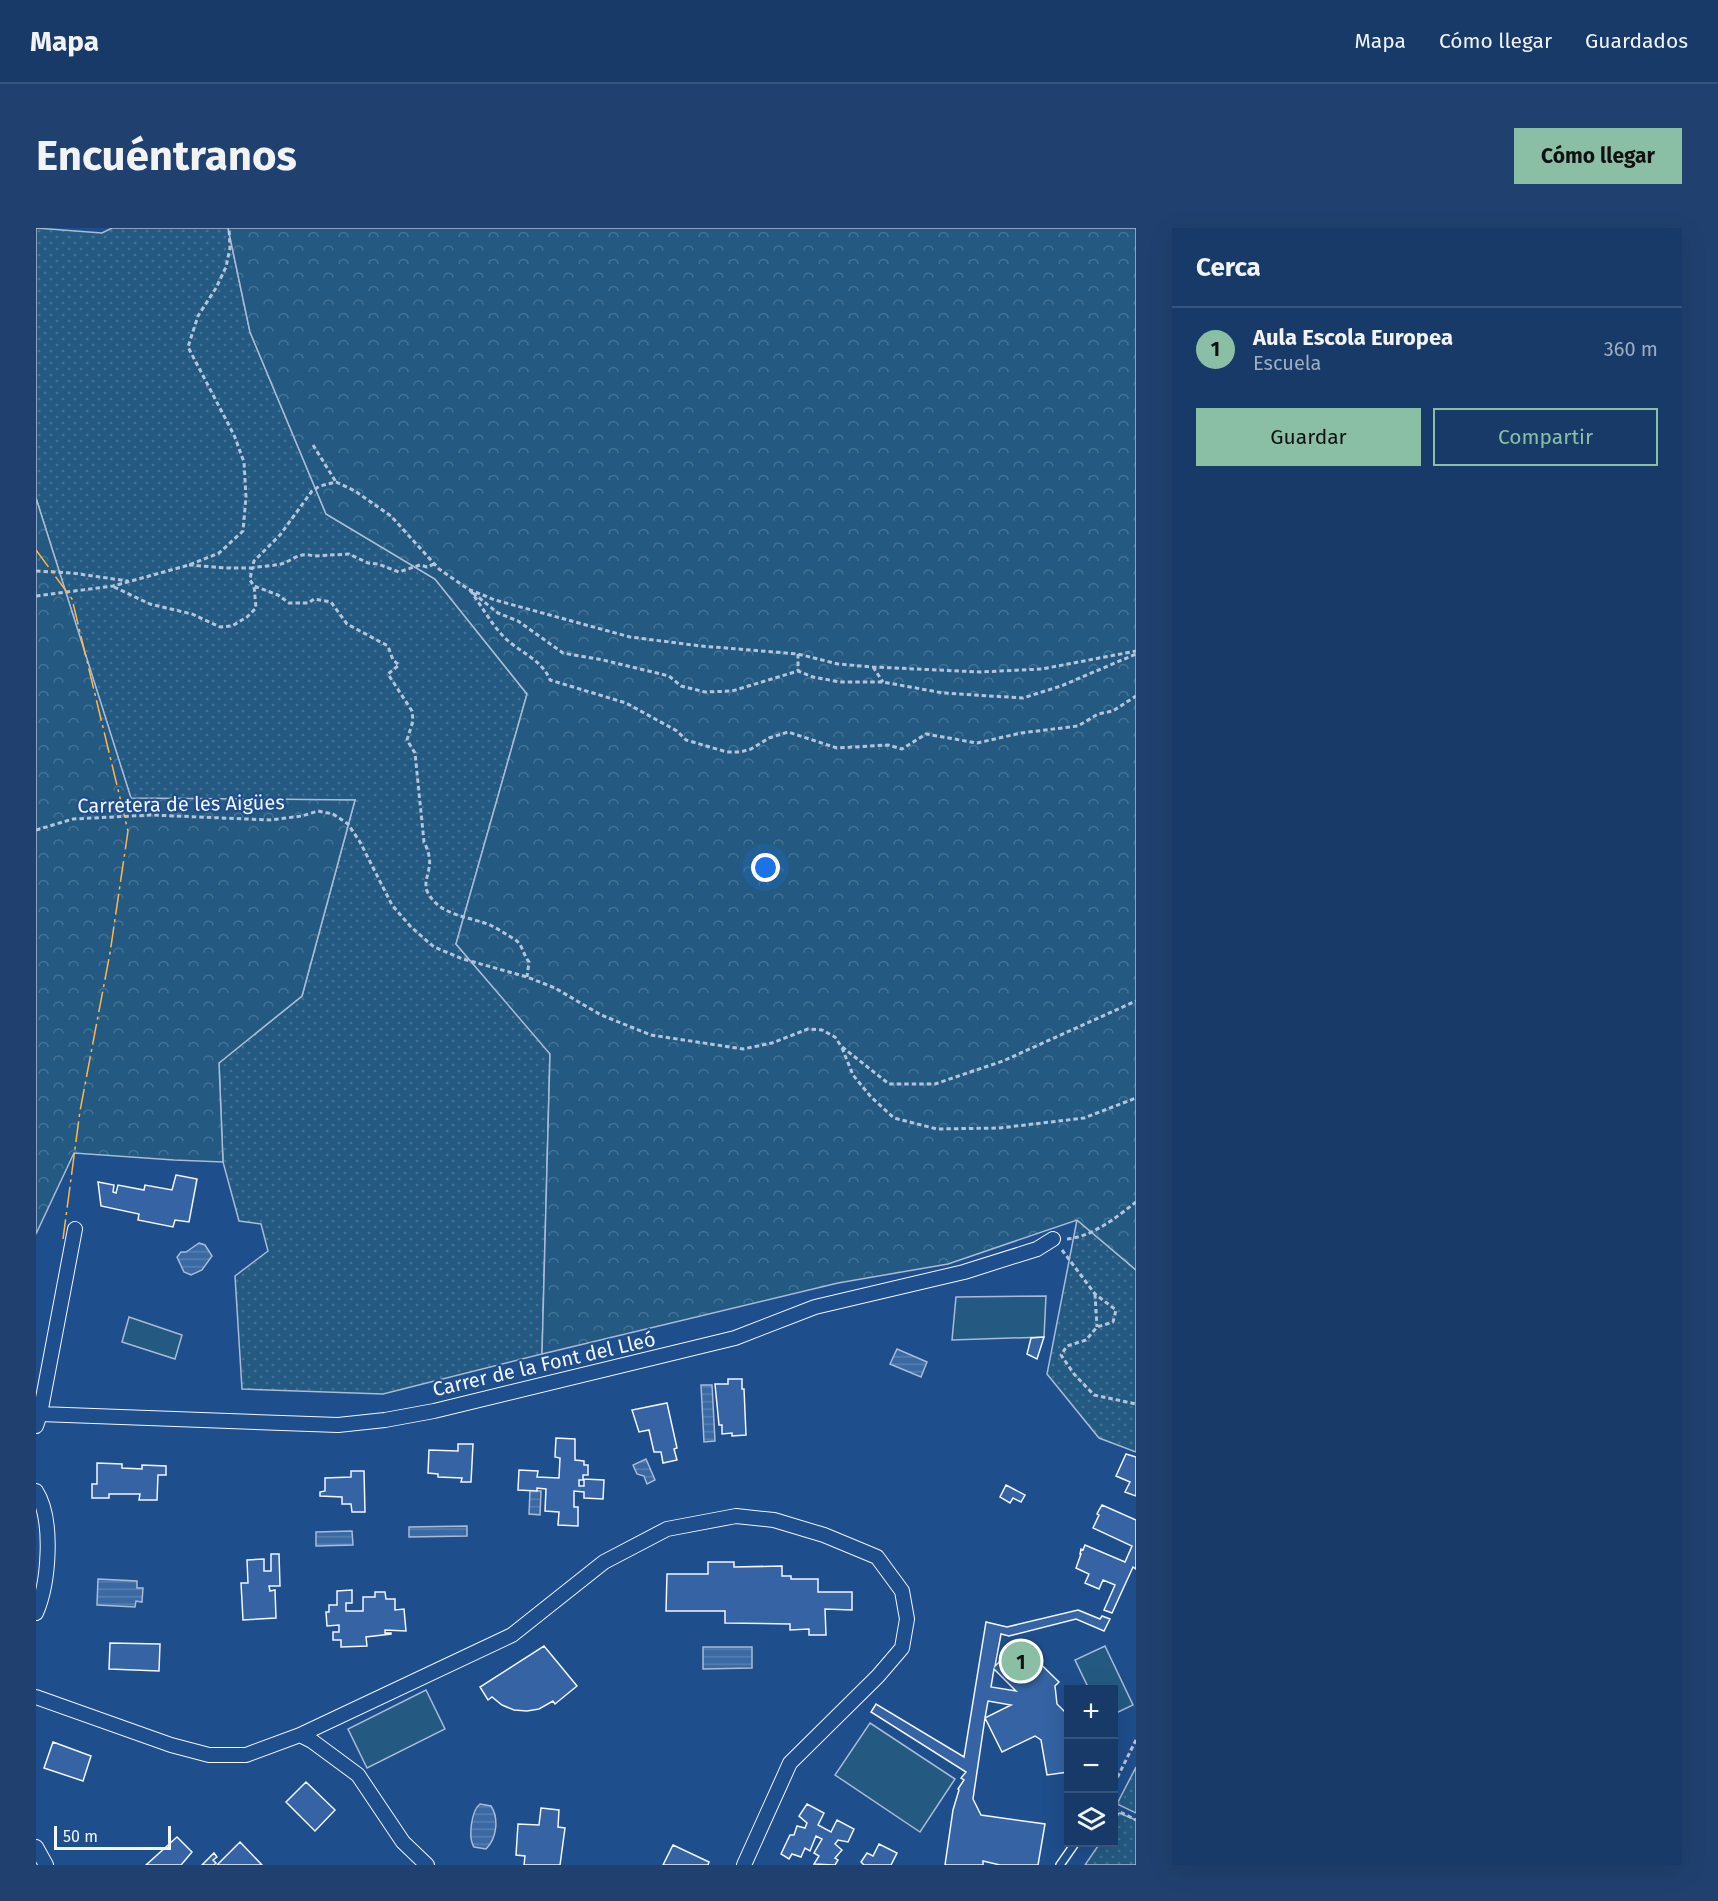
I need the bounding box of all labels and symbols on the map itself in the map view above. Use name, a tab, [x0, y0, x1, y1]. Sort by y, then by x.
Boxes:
street label: Carretera de les Aigües	[77, 790, 285, 818]
your location	[751, 853, 780, 882]
street label: Carrer de la Font del Lleó	[430, 1327, 658, 1401]
pin: 1	[1002, 1638, 1040, 1684]
scale bar	[54, 1823, 171, 1850]

